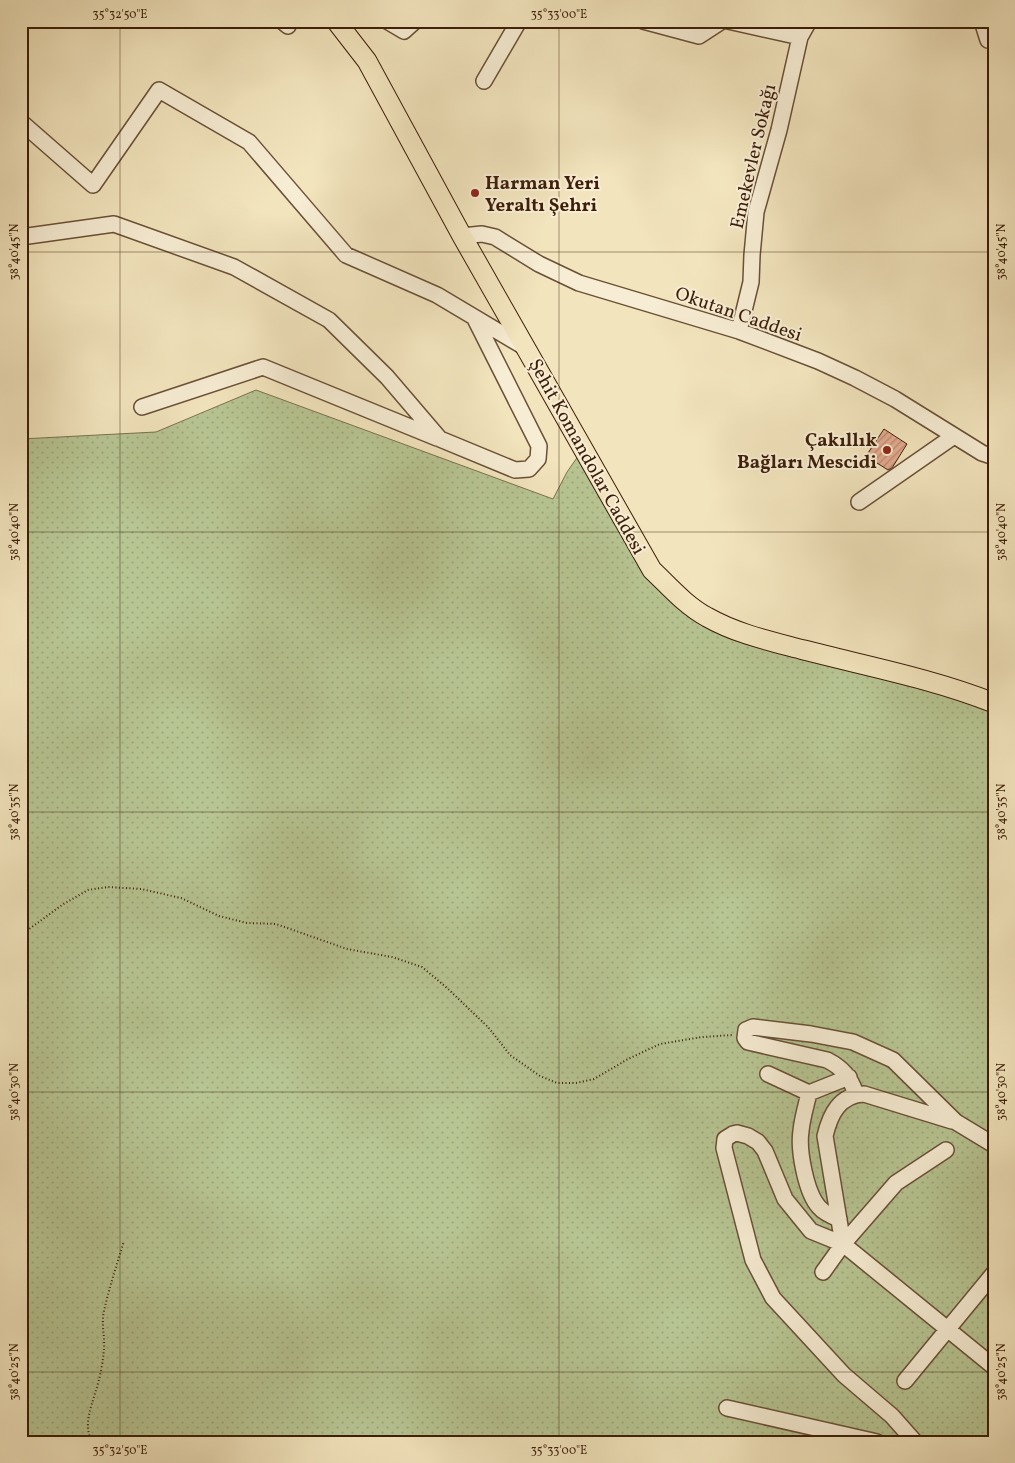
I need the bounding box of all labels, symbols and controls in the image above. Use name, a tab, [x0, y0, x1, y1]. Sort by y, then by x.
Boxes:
text: 35°32'50"E	[93, 7, 147, 23]
text: 35°33'00"E	[531, 7, 587, 23]
street label: Emekevler Sokağı	[725, 81, 783, 232]
place label: Harman Yeri Yeraltı Şehri	[485, 171, 600, 219]
marker: Harman Yeri Yeraltı Şehri	[469, 187, 481, 199]
text: 38°40'45"N	[7, 224, 23, 280]
text: 38°40'45"N	[994, 224, 1010, 280]
street label: Okutan Caddesi	[672, 281, 805, 349]
street label: Şehit Komandolar Caddesi	[521, 354, 651, 560]
place label: Çakıllık Bağları Mescidi	[737, 428, 877, 476]
marker: Çakıllık Bağları Mescidi	[881, 444, 893, 456]
text: 38°40'40"N	[7, 503, 23, 561]
text: 38°40'40"N	[994, 503, 1010, 561]
text: 38°40'35"N	[7, 783, 23, 841]
text: 38°40'35"N	[994, 783, 1010, 841]
text: 38°40'30"N	[7, 1063, 23, 1121]
text: 38°40'30"N	[994, 1063, 1010, 1121]
text: 38°40'25"N	[7, 1343, 23, 1401]
text: 38°40'25"N	[994, 1343, 1010, 1401]
text: 35°32'50"E	[93, 1443, 147, 1459]
text: 35°33'00"E	[531, 1443, 587, 1459]

